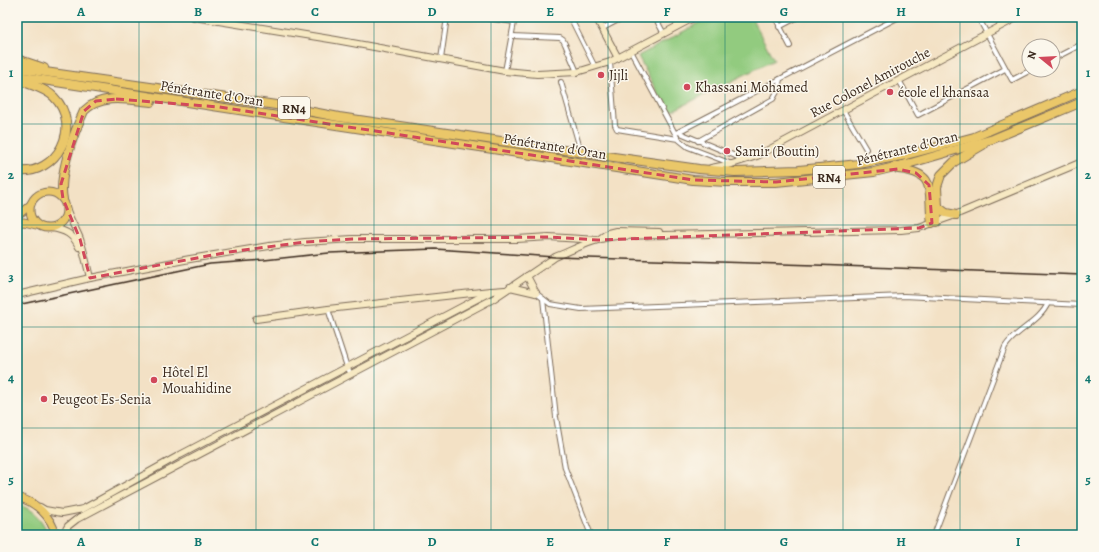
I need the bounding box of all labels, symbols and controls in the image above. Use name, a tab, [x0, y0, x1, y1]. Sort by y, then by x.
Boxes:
text: A	[76, 3, 86, 20]
text: B	[194, 3, 202, 20]
text: C	[311, 3, 319, 20]
text: D	[427, 3, 437, 20]
text: E	[546, 3, 554, 20]
text: F	[664, 3, 671, 20]
text: G	[780, 3, 788, 20]
text: H	[896, 3, 906, 20]
text: I	[1016, 3, 1021, 20]
north arrow	[1021, 38, 1061, 78]
street label: Rue Colonel Amirouche	[807, 43, 934, 122]
text: N	[1024, 49, 1040, 61]
text: 1	[9, 64, 14, 81]
text: 1	[1086, 64, 1091, 81]
place label: Jijli	[609, 66, 628, 85]
marker: Jijli	[596, 70, 606, 80]
street label: Pénétrante d'Oran	[159, 76, 265, 111]
place label: Khassani Mohamed	[695, 78, 808, 97]
marker: Khassani Mohamed	[682, 82, 692, 92]
place label: école el khansaa	[898, 83, 990, 102]
marker: école el khansaa	[885, 87, 895, 97]
road number: RN4	[278, 97, 310, 119]
street label: Pénétrante d'Oran	[854, 127, 960, 170]
street label: Pénétrante d'Oran	[502, 129, 608, 164]
place label: Samir (Boutin)	[735, 142, 819, 161]
marker: Samir (Boutin)	[722, 146, 732, 156]
text: 2	[8, 166, 15, 183]
road number: RN4	[813, 166, 845, 188]
text: 2	[1085, 166, 1092, 183]
text: 3	[8, 268, 14, 285]
text: 3	[1085, 268, 1091, 285]
place label: Hôtel El Mouahidine	[162, 363, 231, 398]
text: 4	[8, 369, 14, 386]
text: 4	[1085, 369, 1091, 386]
marker: Hôtel El Mouahidine	[149, 375, 159, 385]
place label: Peugeot Es-Senia	[52, 390, 152, 409]
marker: Peugeot Es-Senia	[39, 394, 49, 404]
text: 5	[8, 471, 14, 488]
text: 5	[1085, 471, 1091, 488]
text: A	[76, 533, 86, 550]
text: B	[194, 533, 202, 550]
text: C	[311, 533, 319, 550]
text: D	[427, 533, 437, 550]
text: E	[546, 533, 554, 550]
text: F	[664, 533, 671, 550]
text: G	[780, 533, 788, 550]
text: H	[896, 533, 906, 550]
text: I	[1016, 533, 1021, 550]

